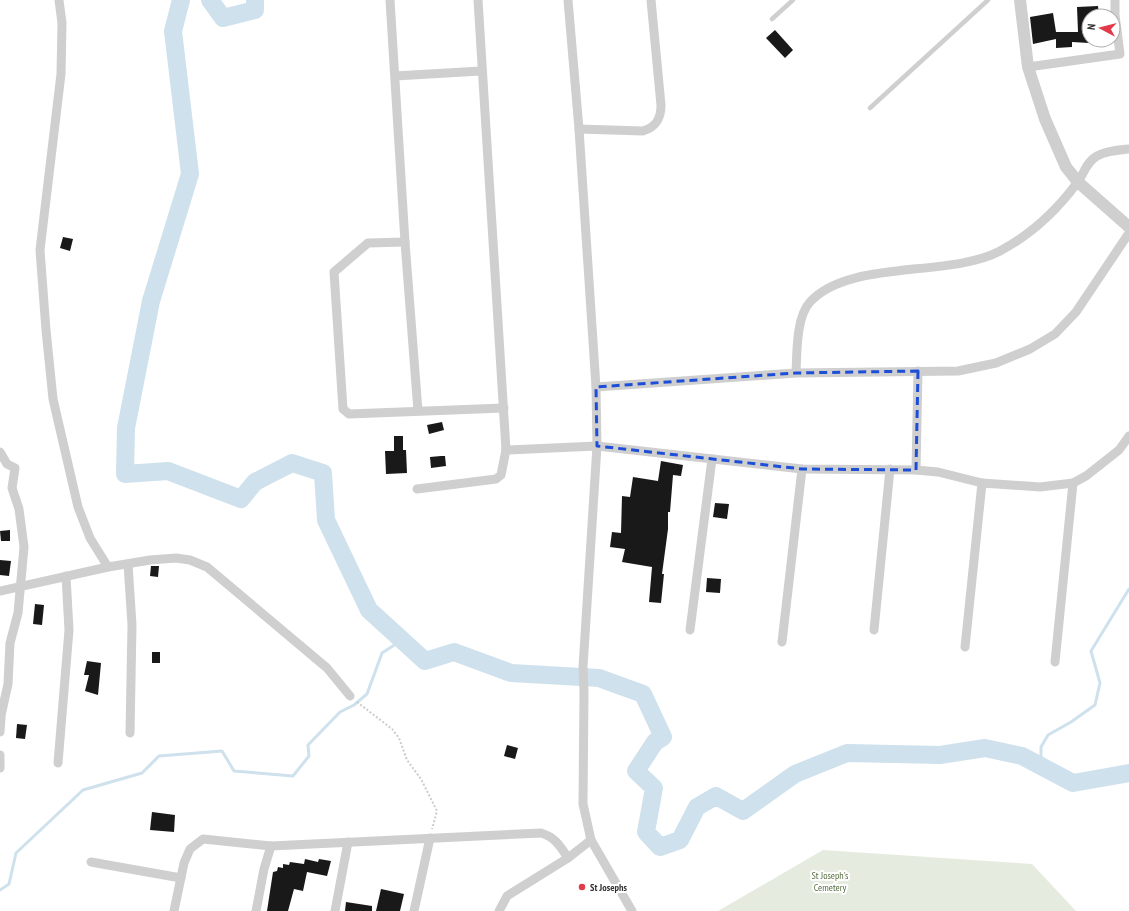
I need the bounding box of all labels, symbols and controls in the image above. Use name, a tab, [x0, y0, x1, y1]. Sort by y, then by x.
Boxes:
north arrow	[1081, 8, 1121, 48]
text: N	[1084, 23, 1098, 31]
park label: St Joseph's Cemetery	[812, 869, 849, 894]
place label: St Josephs	[590, 881, 627, 894]
marker: St Josephs	[577, 882, 587, 892]

